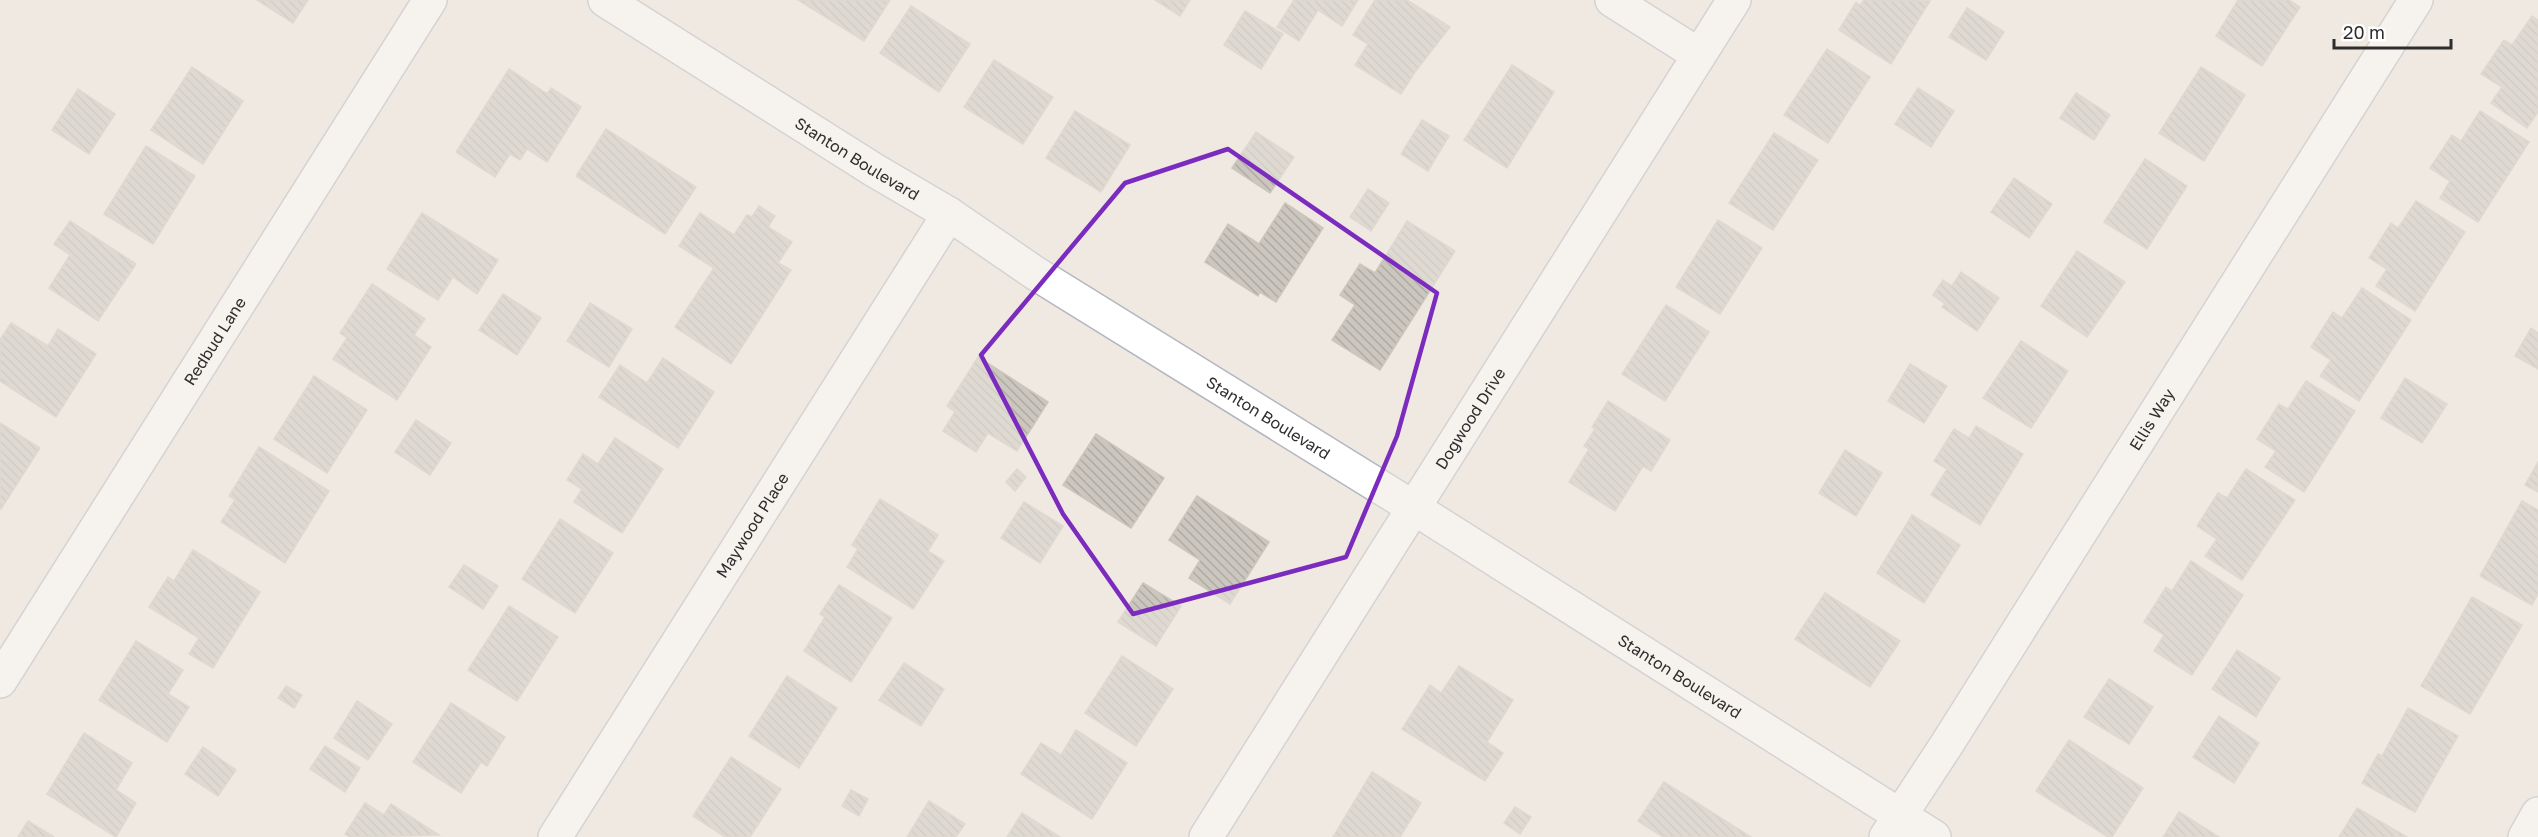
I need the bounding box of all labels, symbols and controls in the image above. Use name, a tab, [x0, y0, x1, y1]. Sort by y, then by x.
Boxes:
scale bar	[2334, 12, 2451, 50]
text: 20 m	[2343, 21, 2385, 43]
street label: Stanton Boulevard	[791, 113, 923, 204]
street label: Redbud Lane	[179, 293, 250, 389]
street label: Dogwood Drive	[1431, 364, 1510, 473]
street label: Stanton Boulevard	[1203, 372, 1334, 464]
street label: Ellis Way	[2125, 385, 2179, 454]
street label: Maywood Place	[712, 469, 793, 581]
street label: Stanton Boulevard	[1614, 630, 1745, 723]

